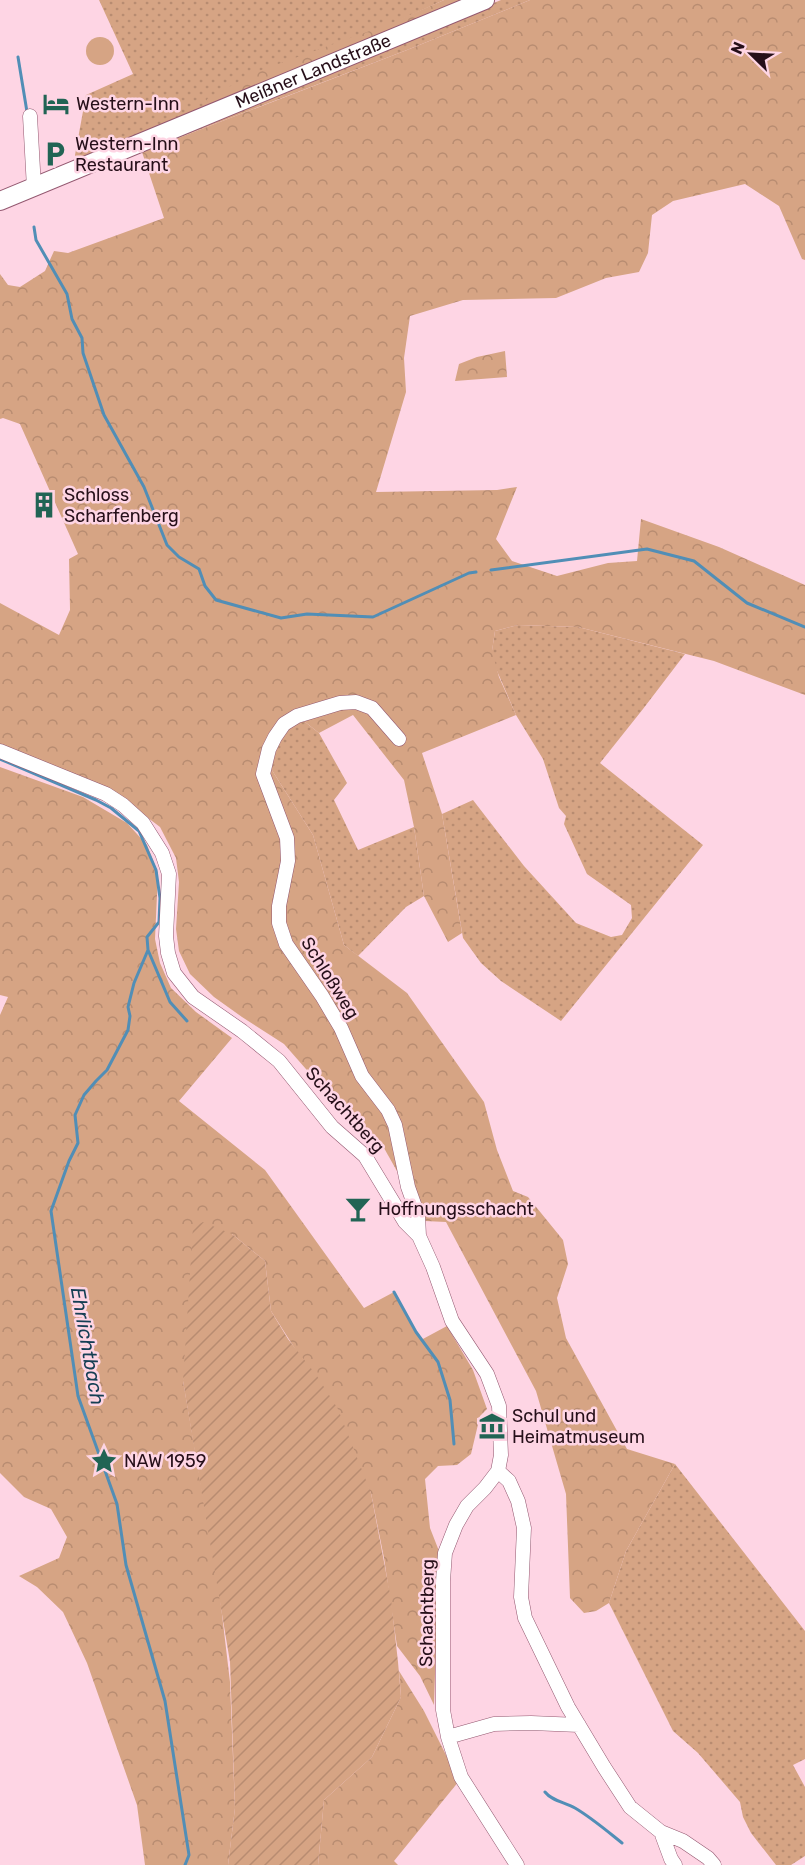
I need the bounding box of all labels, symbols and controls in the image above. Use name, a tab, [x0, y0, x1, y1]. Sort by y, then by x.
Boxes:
north arrow	[721, 24, 781, 84]
street label: Meißner Landstraße	[232, 29, 394, 113]
text: N	[727, 39, 749, 57]
hotel icon: Western-Inn	[41, 89, 71, 119]
place label: Western-Inn	[76, 93, 179, 115]
place label: Western-Inn Restaurant	[75, 133, 178, 176]
parking icon: Western-Inn Restaurant	[40, 139, 70, 169]
place label: Schloss Scharfenberg	[64, 484, 179, 527]
building icon: Schloss Scharfenberg	[29, 490, 59, 520]
street label: Schloßweg	[296, 933, 364, 1023]
street label: Schachtberg	[301, 1062, 389, 1158]
bar icon: Hoffnungsschacht	[343, 1194, 373, 1224]
place label: Hoffnungsschacht	[378, 1198, 534, 1220]
water label: Ehrlichtbach	[66, 1285, 110, 1407]
place label: Schul und Heimatmuseum	[512, 1405, 645, 1448]
museum icon: Schul und Heimatmuseum	[477, 1411, 507, 1441]
place icon: NAW 1959	[89, 1446, 119, 1476]
place label: NAW 1959	[124, 1450, 206, 1472]
street label: Schachtberg	[415, 1559, 439, 1667]

